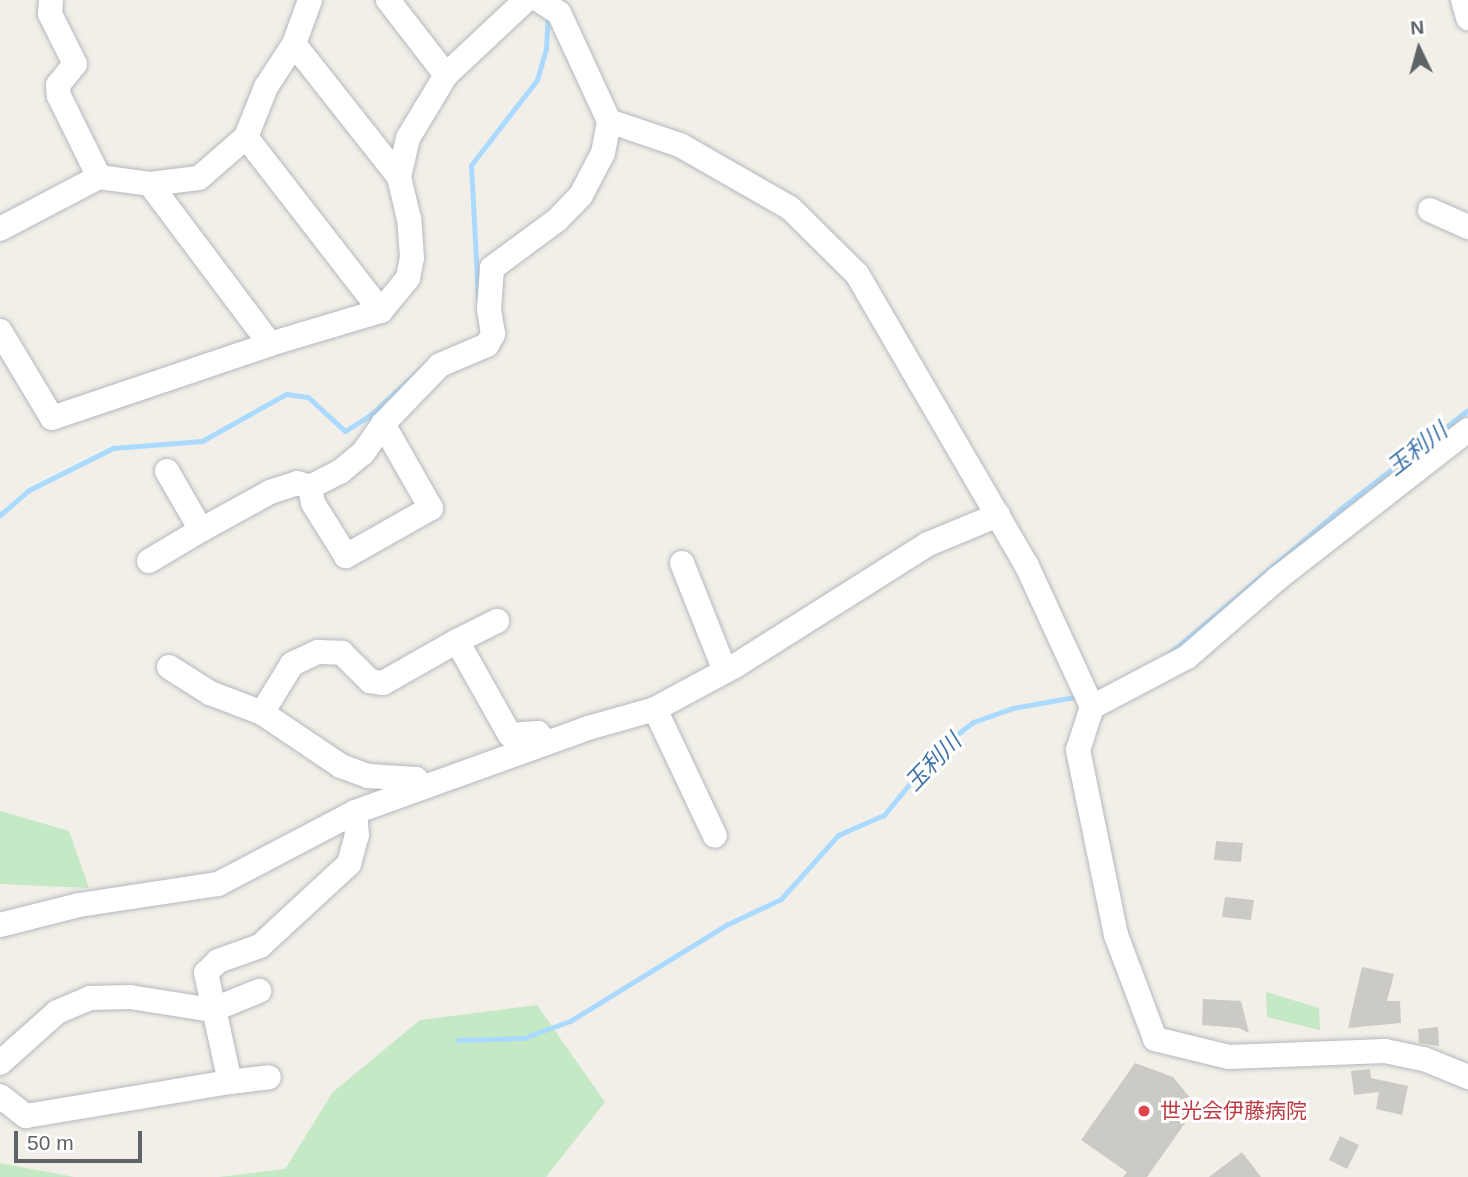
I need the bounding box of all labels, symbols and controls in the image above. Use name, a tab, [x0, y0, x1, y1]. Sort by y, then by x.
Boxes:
north arrow	[1384, 14, 1454, 84]
text: N	[1409, 17, 1425, 39]
water label: 玉利川	[1381, 417, 1453, 481]
water label: 玉利川	[899, 728, 967, 796]
place label: 世光会伊藤病院	[1160, 1098, 1307, 1124]
marker: 世光会伊藤病院	[1134, 1101, 1154, 1121]
scale bar	[18, 1118, 145, 1162]
text: 50 m	[27, 1131, 74, 1154]

